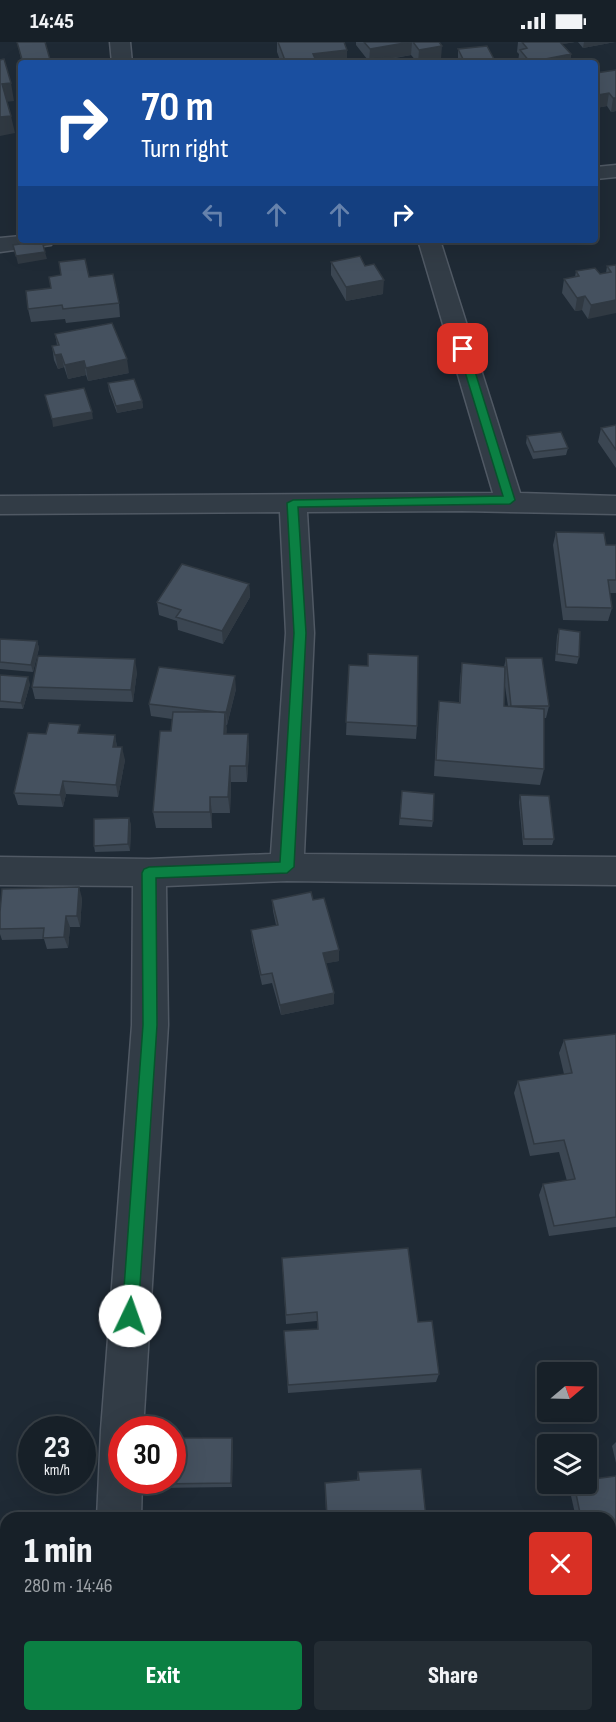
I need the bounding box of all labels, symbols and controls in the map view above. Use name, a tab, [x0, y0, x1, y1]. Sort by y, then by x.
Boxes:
text: 14:45	[30, 8, 74, 35]
text: 70 m	[141, 82, 214, 133]
icon: right	[42, 84, 120, 162]
text: Turn right	[141, 133, 228, 165]
icon: left	[197, 198, 230, 231]
icon: ahead	[260, 198, 293, 231]
icon: ahead	[323, 198, 356, 231]
icon: right	[386, 198, 419, 231]
pin	[437, 323, 488, 374]
icon: arrive	[446, 332, 479, 365]
position arrow	[98, 1284, 162, 1348]
north arrow	[537, 1362, 597, 1422]
map controls	[537, 1362, 597, 1494]
speed limit sign: 30	[108, 1416, 186, 1494]
text: 23	[44, 1430, 70, 1466]
button: layers	[537, 1434, 597, 1494]
text: km/h	[44, 1461, 70, 1480]
text: 1 min	[24, 1530, 92, 1573]
button: close	[529, 1532, 592, 1595]
text: 280 m · 14:46	[24, 1574, 113, 1598]
button: Exit	[24, 1641, 302, 1710]
button: Share	[314, 1641, 592, 1710]

